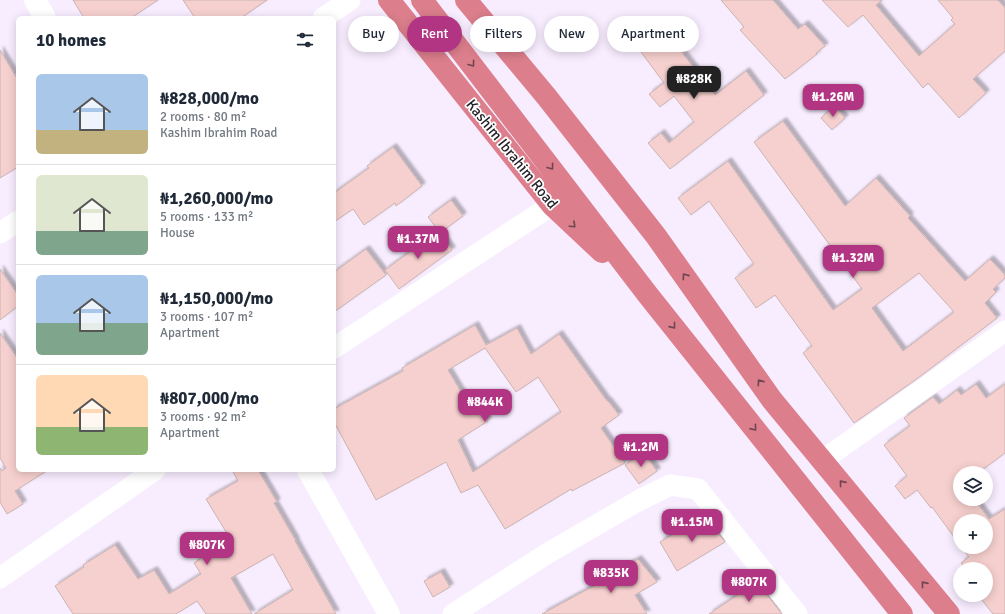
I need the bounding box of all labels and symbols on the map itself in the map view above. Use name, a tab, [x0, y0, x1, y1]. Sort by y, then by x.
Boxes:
one-way arrow	[467, 60, 474, 67]
pin: ₦828K	[666, 66, 722, 100]
pin: ₦1.26M	[800, 84, 866, 118]
street label: Kashim Ibrahim Road	[462, 96, 562, 212]
one-way arrow	[546, 163, 553, 170]
one-way arrow	[568, 220, 576, 228]
pin: ₦1.37M	[385, 226, 451, 260]
pin: ₦1.32M	[820, 245, 886, 279]
one-way arrow	[682, 273, 690, 280]
one-way arrow	[668, 321, 675, 328]
one-way arrow	[758, 380, 765, 387]
pin: ₦844K	[457, 389, 513, 423]
one-way arrow	[749, 423, 756, 430]
pin: ₦1.2M	[613, 434, 669, 468]
one-way arrow	[839, 480, 846, 488]
pin: ₦1.15M	[659, 509, 725, 543]
pin: ₦807K	[179, 532, 235, 566]
pin: ₦835K	[583, 560, 639, 594]
pin: ₦807K	[721, 569, 777, 603]
one-way arrow	[922, 581, 929, 588]

